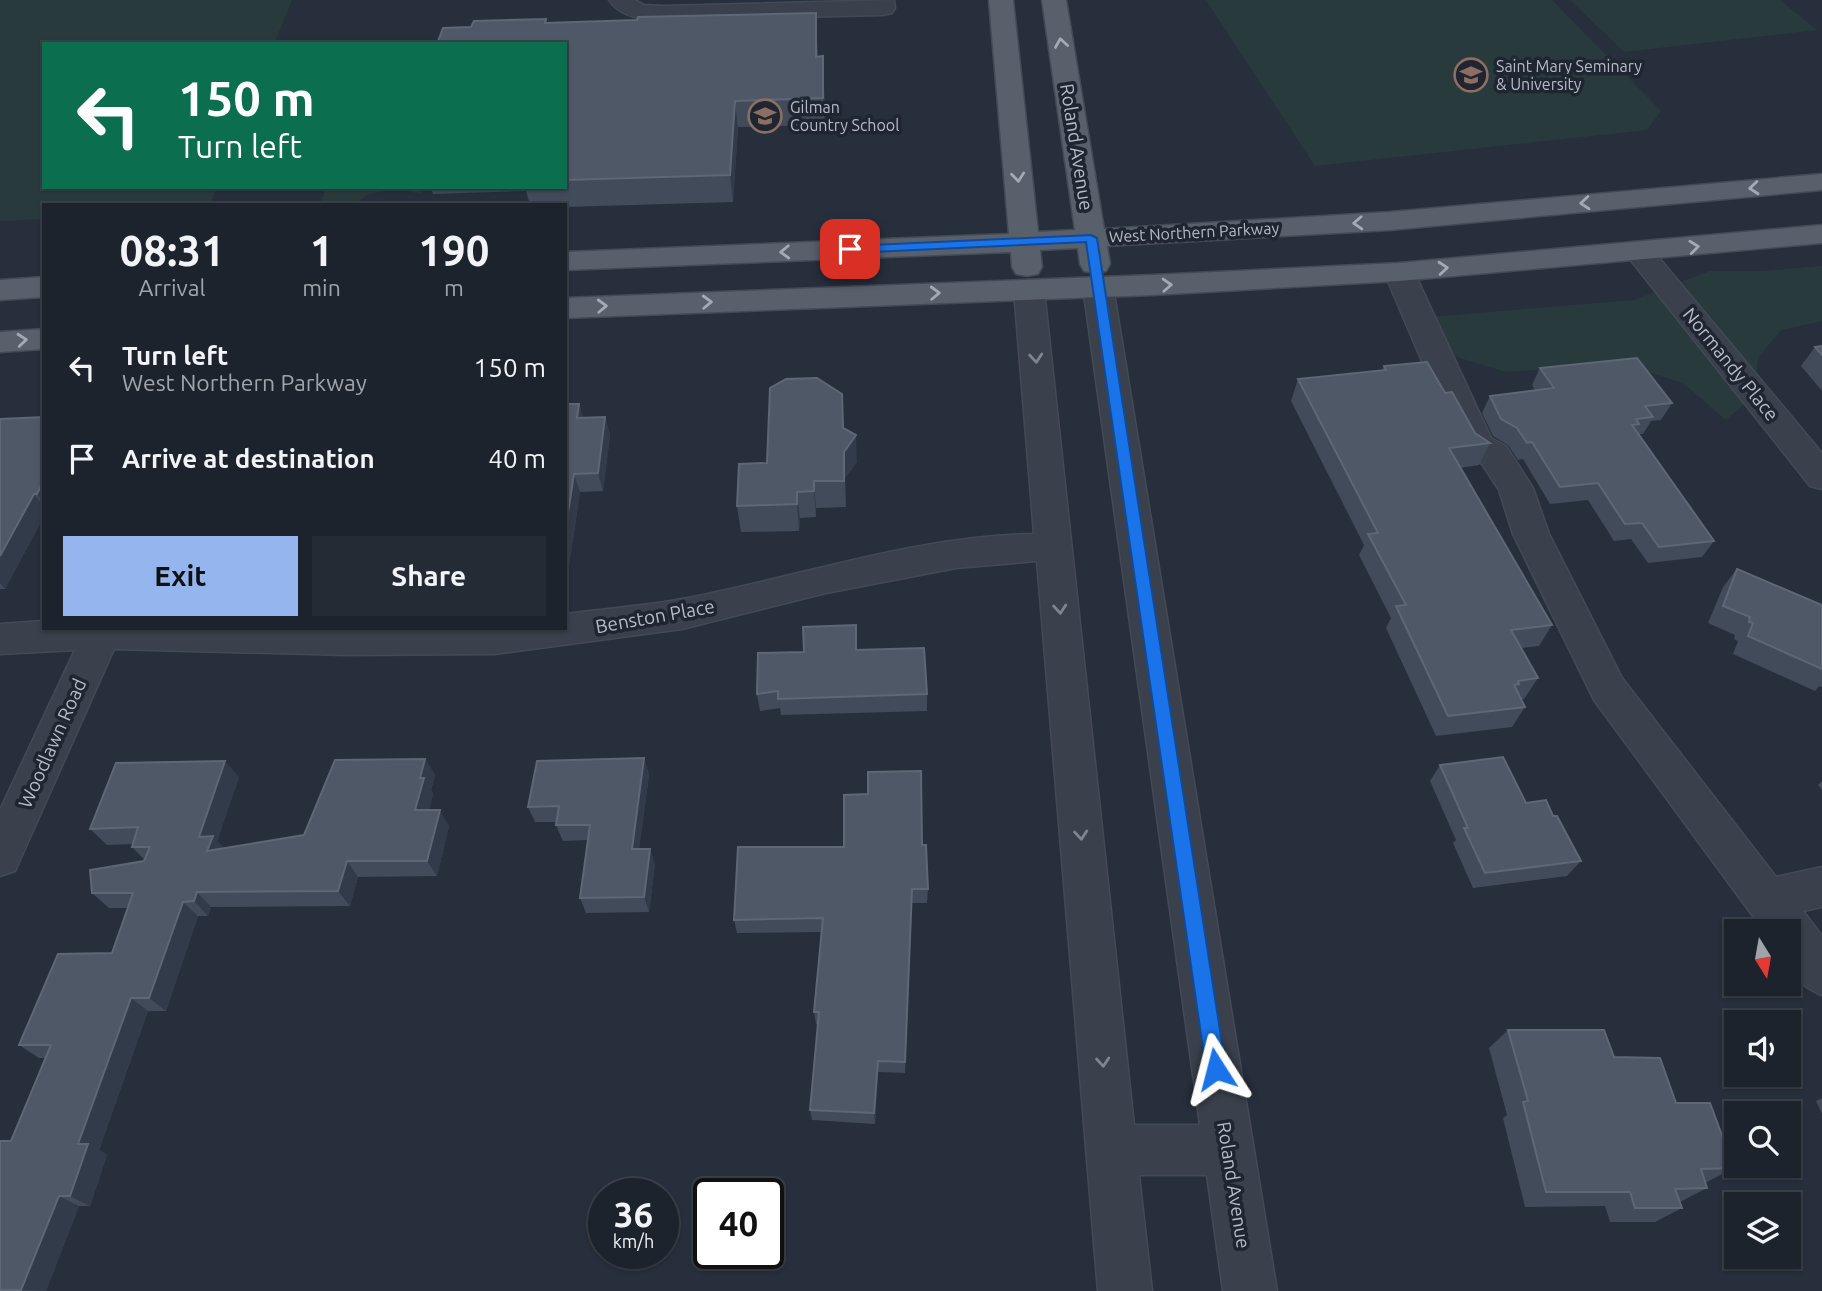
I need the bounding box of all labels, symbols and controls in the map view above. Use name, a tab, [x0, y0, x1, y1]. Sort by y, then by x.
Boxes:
one-way arrow	[1054, 37, 1069, 48]
school or university icon: Saint Mary Seminary & University	[1452, 56, 1490, 94]
place label: Saint Mary Seminary & University	[1496, 57, 1642, 93]
icon: left	[63, 70, 154, 161]
text: 150 m	[178, 70, 315, 125]
street label: Roland Avenue	[1056, 82, 1098, 212]
school or university icon: Gilman Country School	[746, 97, 784, 135]
place label: Gilman Country School	[790, 98, 899, 134]
text: Turn left	[178, 128, 302, 164]
one-way arrow	[1010, 172, 1025, 183]
one-way arrow	[1748, 180, 1759, 195]
one-way arrow	[1579, 196, 1591, 211]
one-way arrow	[1353, 215, 1364, 230]
pin	[820, 219, 880, 279]
street label: West Northern Parkway	[1108, 219, 1280, 245]
text: 08:31	[120, 227, 225, 274]
text: 1	[310, 227, 333, 274]
text: 190	[418, 227, 489, 274]
icon: arrive	[831, 230, 869, 268]
one-way arrow	[1689, 240, 1700, 255]
one-way arrow	[780, 244, 791, 259]
one-way arrow	[1437, 261, 1448, 276]
text: Arrival	[139, 275, 206, 300]
text: min	[302, 275, 341, 300]
text: m	[444, 275, 464, 300]
one-way arrow	[1161, 277, 1172, 292]
one-way arrow	[930, 286, 941, 301]
one-way arrow	[702, 295, 713, 310]
one-way arrow	[597, 299, 608, 314]
street label: Normandy Place	[1679, 303, 1783, 425]
one-way arrow	[17, 333, 28, 348]
text: Turn left	[122, 341, 228, 370]
icon: left	[63, 349, 101, 387]
text: 150 m	[474, 353, 546, 382]
one-way arrow	[1028, 353, 1043, 364]
text: West Northern Parkway	[122, 370, 367, 395]
icon: arrive	[63, 440, 101, 478]
text: Arrive at destination	[122, 444, 375, 473]
text: 40 m	[488, 444, 546, 473]
button: Exit	[63, 536, 298, 616]
button: Share	[312, 536, 546, 616]
street label: Benston Place	[594, 595, 716, 637]
one-way arrow	[1052, 604, 1067, 615]
street label: Woodlawn Road	[14, 675, 90, 811]
one-way arrow	[1074, 829, 1089, 841]
north arrow	[1724, 919, 1801, 996]
map controls	[1724, 919, 1801, 1269]
button: sound	[1724, 1010, 1801, 1087]
position arrow	[1179, 1032, 1253, 1106]
one-way arrow	[1095, 1056, 1110, 1067]
button: search	[1724, 1101, 1801, 1178]
street label: Roland Avenue	[1213, 1120, 1255, 1250]
speed limit sign: 40	[693, 1178, 784, 1269]
button: layers	[1724, 1192, 1801, 1269]
text: 36	[614, 1194, 653, 1234]
text: km/h	[613, 1231, 654, 1251]

